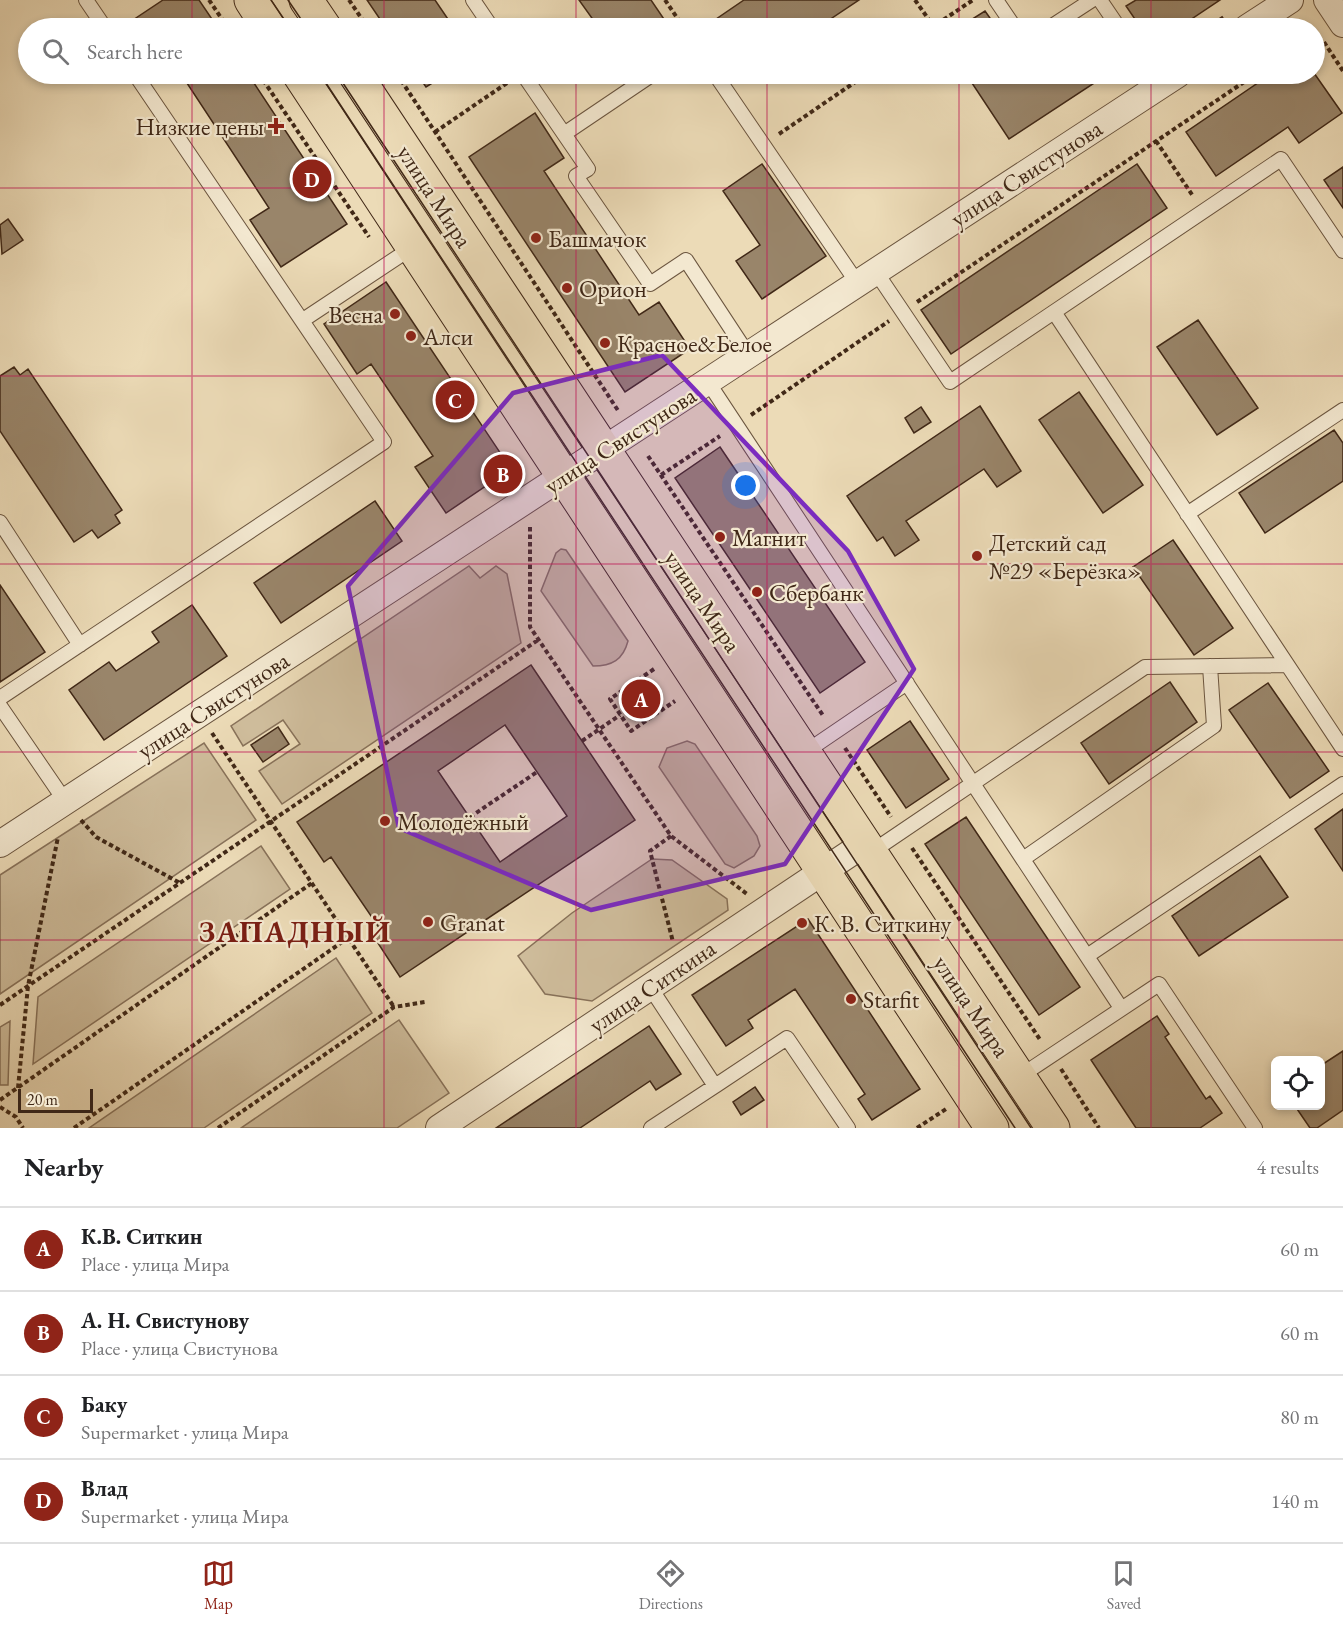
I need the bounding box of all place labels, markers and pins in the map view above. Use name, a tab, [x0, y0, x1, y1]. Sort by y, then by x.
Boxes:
place label: Низкие цены	[136, 111, 264, 142]
marker: Низкие цены	[269, 119, 283, 133]
pin: D	[292, 156, 332, 201]
place label: Башмачок	[548, 223, 647, 254]
marker: Башмачок	[529, 231, 543, 245]
place label: Орион	[579, 273, 647, 304]
marker: Орион	[560, 281, 574, 295]
place label: Весна	[328, 299, 383, 330]
marker: Весна	[388, 307, 402, 321]
place label: Алси	[422, 321, 474, 352]
place label: Красное&Белое	[617, 328, 772, 359]
marker: Алси	[404, 329, 418, 343]
marker: Красное&Белое	[598, 336, 612, 350]
pin: C	[436, 378, 474, 422]
pin: B	[484, 452, 522, 496]
place label: Магнит	[732, 522, 806, 553]
place label: Детский сад №29 «Берёзка»	[989, 527, 1141, 586]
marker: Магнит	[713, 530, 727, 544]
marker: Детский сад №29 «Берёзка»	[970, 549, 984, 563]
place label: Сбербанк	[769, 577, 864, 608]
marker: Сбербанк	[750, 585, 764, 599]
pin: A	[622, 676, 660, 722]
place label: Молодёжный	[397, 806, 529, 837]
marker: Молодёжный	[378, 814, 392, 828]
place label: Granat	[440, 907, 505, 938]
place label: К. В. Ситкину	[814, 908, 952, 939]
marker: Granat	[421, 915, 435, 929]
marker: К. В. Ситкину	[795, 916, 809, 930]
place label: Starfit	[863, 984, 920, 1015]
marker: Starfit	[844, 992, 858, 1006]

